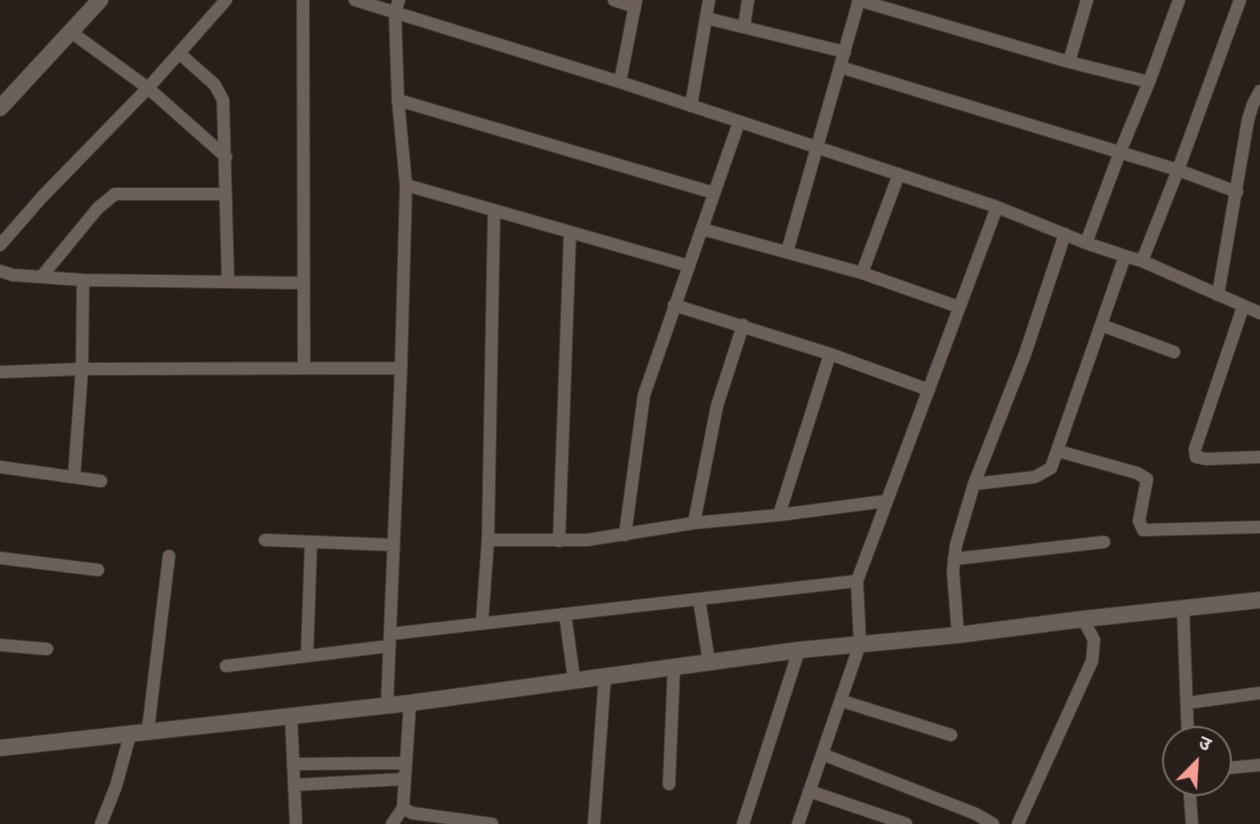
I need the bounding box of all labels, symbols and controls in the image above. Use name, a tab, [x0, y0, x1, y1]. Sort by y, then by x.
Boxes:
north arrow	[1162, 726, 1232, 796]
text: उ	[1195, 730, 1215, 756]

